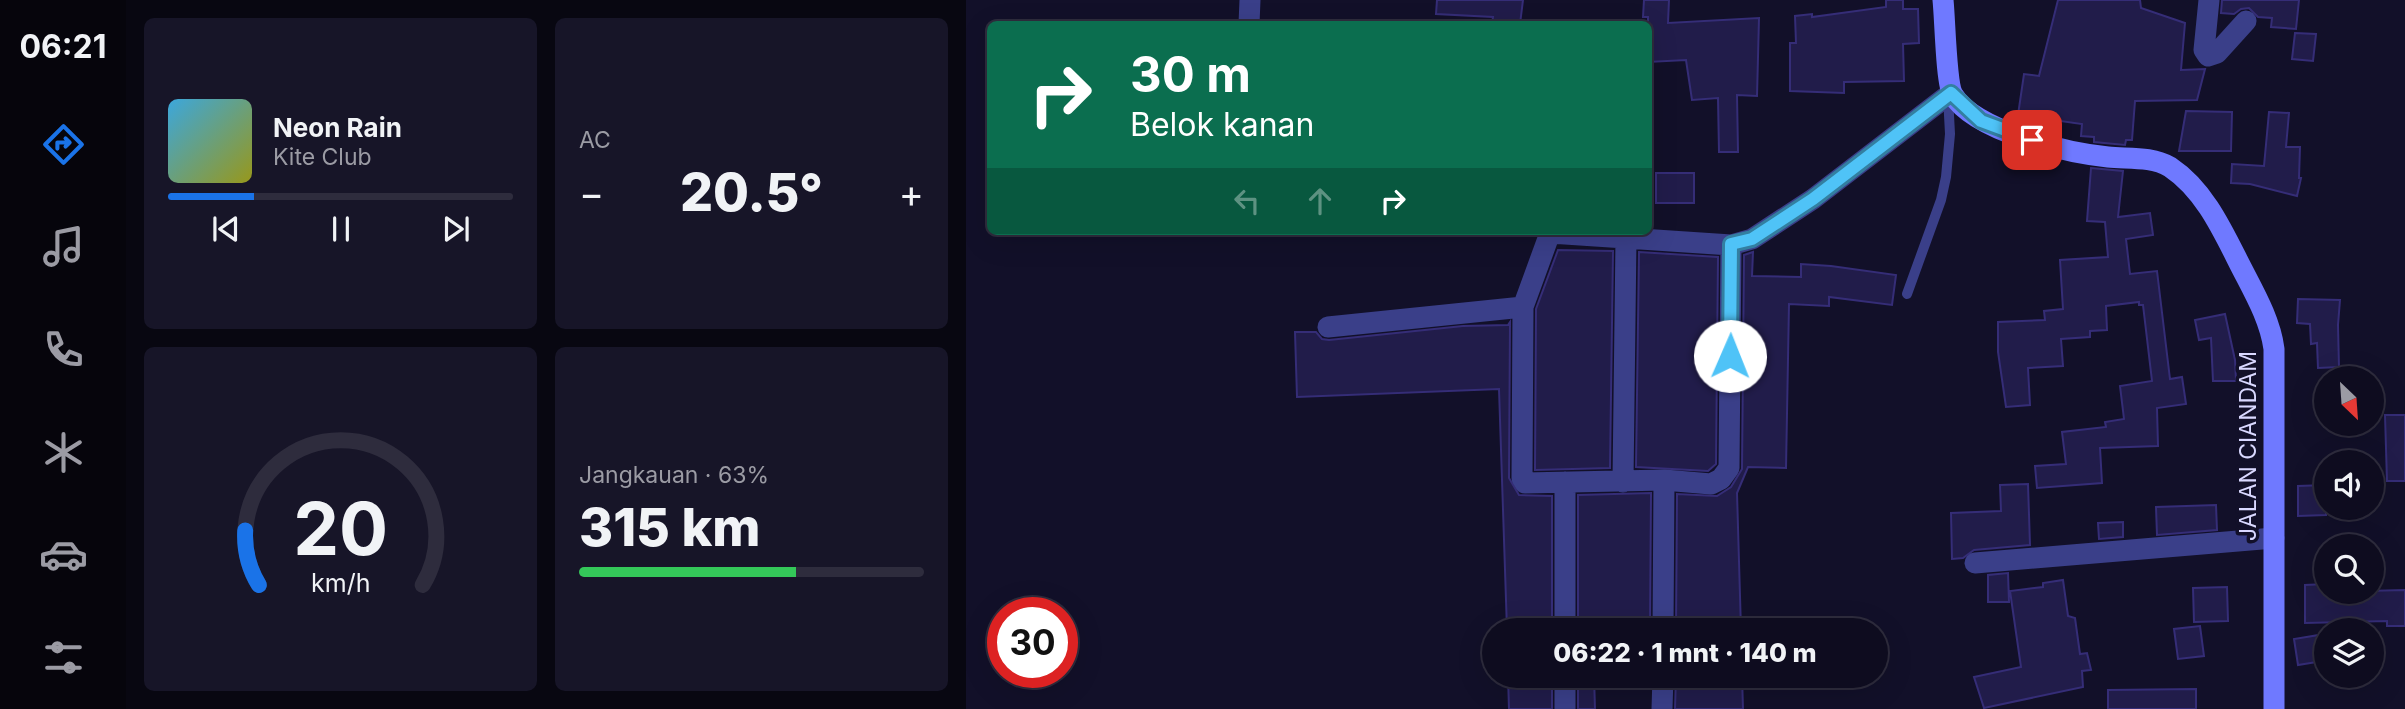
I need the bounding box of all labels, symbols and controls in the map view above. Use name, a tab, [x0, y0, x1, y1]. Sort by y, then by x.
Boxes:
text: 06:21	[20, 27, 107, 66]
text: 30 m	[1130, 45, 1251, 104]
icon: right	[1015, 49, 1106, 140]
text: Belok kanan	[1130, 105, 1314, 144]
pin	[2002, 110, 2062, 170]
text: Neon Rain	[273, 112, 402, 143]
icon: directions	[39, 120, 88, 169]
icon: arrive	[2013, 121, 2051, 159]
text: AC	[579, 126, 611, 154]
text: Kite Club	[273, 143, 372, 171]
text: 20.5°	[680, 161, 823, 224]
text: −	[579, 170, 604, 216]
text: +	[899, 170, 924, 216]
icon: left	[1228, 182, 1266, 220]
icon: ahead	[1301, 182, 1339, 220]
icon: right	[1374, 182, 1412, 220]
icon: previous	[207, 210, 245, 248]
icon: pause	[322, 210, 360, 248]
icon: next	[437, 210, 475, 248]
icon: music	[39, 222, 88, 271]
position arrow	[1693, 319, 1767, 393]
icon: phone	[39, 325, 88, 374]
street label: JALAN CIANDAM	[2234, 351, 2262, 541]
north arrow	[2314, 366, 2384, 436]
map controls	[2314, 366, 2384, 688]
icon: climate	[39, 428, 88, 477]
button: sound	[2314, 450, 2384, 520]
text: Jangkauan · 63%	[579, 461, 769, 489]
text: 20	[293, 484, 388, 573]
text: 315 km	[579, 496, 760, 559]
icon: car	[39, 530, 88, 579]
button: search	[2314, 534, 2384, 604]
text: km/h	[311, 568, 370, 598]
speed limit sign: 30	[987, 597, 1078, 688]
button: layers	[2314, 618, 2384, 688]
icon: filters	[39, 633, 88, 682]
text: 06:22 · 1 mnt · 140 m	[1553, 637, 1817, 668]

